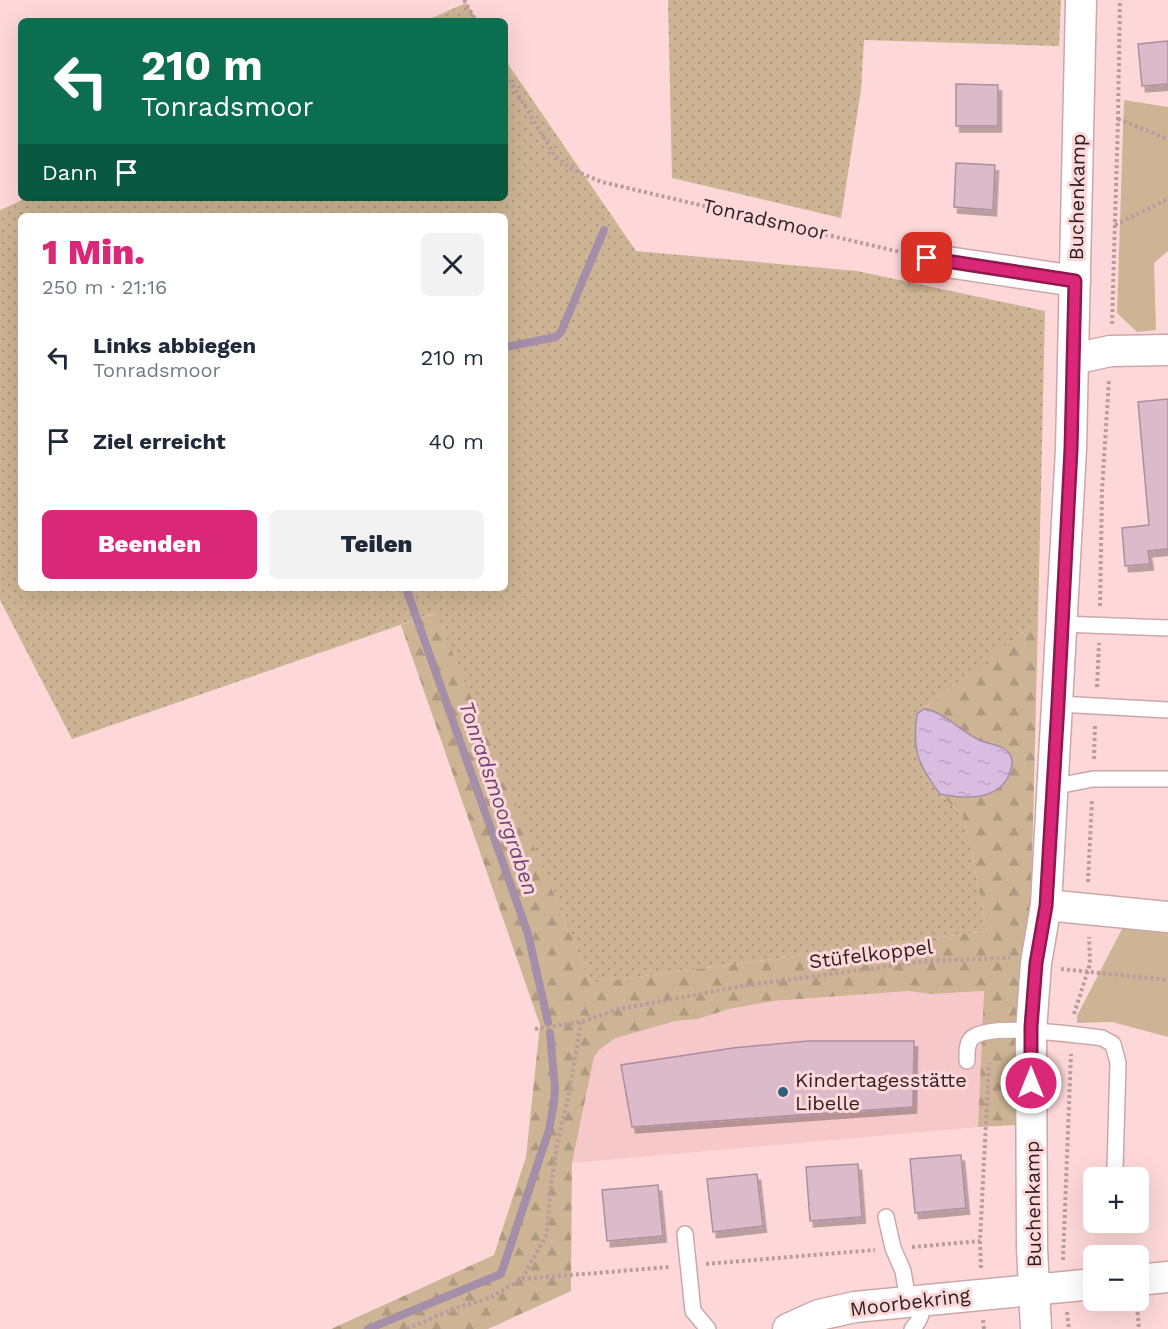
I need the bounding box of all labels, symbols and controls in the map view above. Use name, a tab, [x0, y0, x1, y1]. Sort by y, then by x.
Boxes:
text: 210 m	[141, 41, 263, 90]
icon: left	[42, 42, 120, 120]
text: Tonradsmoor	[141, 91, 313, 123]
street label: Buchenkamp	[1064, 133, 1090, 261]
icon: arrive	[110, 156, 143, 189]
text: Dann	[42, 160, 98, 185]
street label: Tonradsmoor	[700, 193, 830, 245]
text: 1 Min.	[42, 231, 145, 273]
pin	[901, 232, 952, 283]
button: close	[421, 233, 484, 296]
icon: arrive	[910, 241, 943, 274]
text: 250 m · 21:16	[42, 275, 167, 299]
text: Links abbiegen	[93, 333, 256, 358]
icon: left	[42, 341, 75, 374]
text: 210 m	[420, 345, 484, 370]
text: Tonradsmoor	[93, 358, 221, 382]
icon: arrive	[42, 425, 75, 458]
text: Ziel erreicht	[93, 429, 226, 454]
text: 40 m	[428, 429, 484, 454]
button: Beenden	[42, 510, 257, 579]
button: Teilen	[269, 510, 484, 579]
water label: Tonradsmoorgraben	[454, 698, 544, 898]
street label: Stüfelkoppel	[808, 935, 934, 973]
position arrow	[999, 1051, 1063, 1115]
place label: Kindertagesstätte Libelle	[795, 1068, 967, 1115]
marker: Kindertagesstätte Libelle	[776, 1085, 790, 1099]
street label: Buchenkamp	[1020, 1140, 1046, 1268]
map controls	[1083, 1167, 1149, 1311]
button: +	[1083, 1167, 1149, 1233]
button: −	[1083, 1245, 1149, 1311]
street label: Moorbekring	[848, 1283, 972, 1321]

